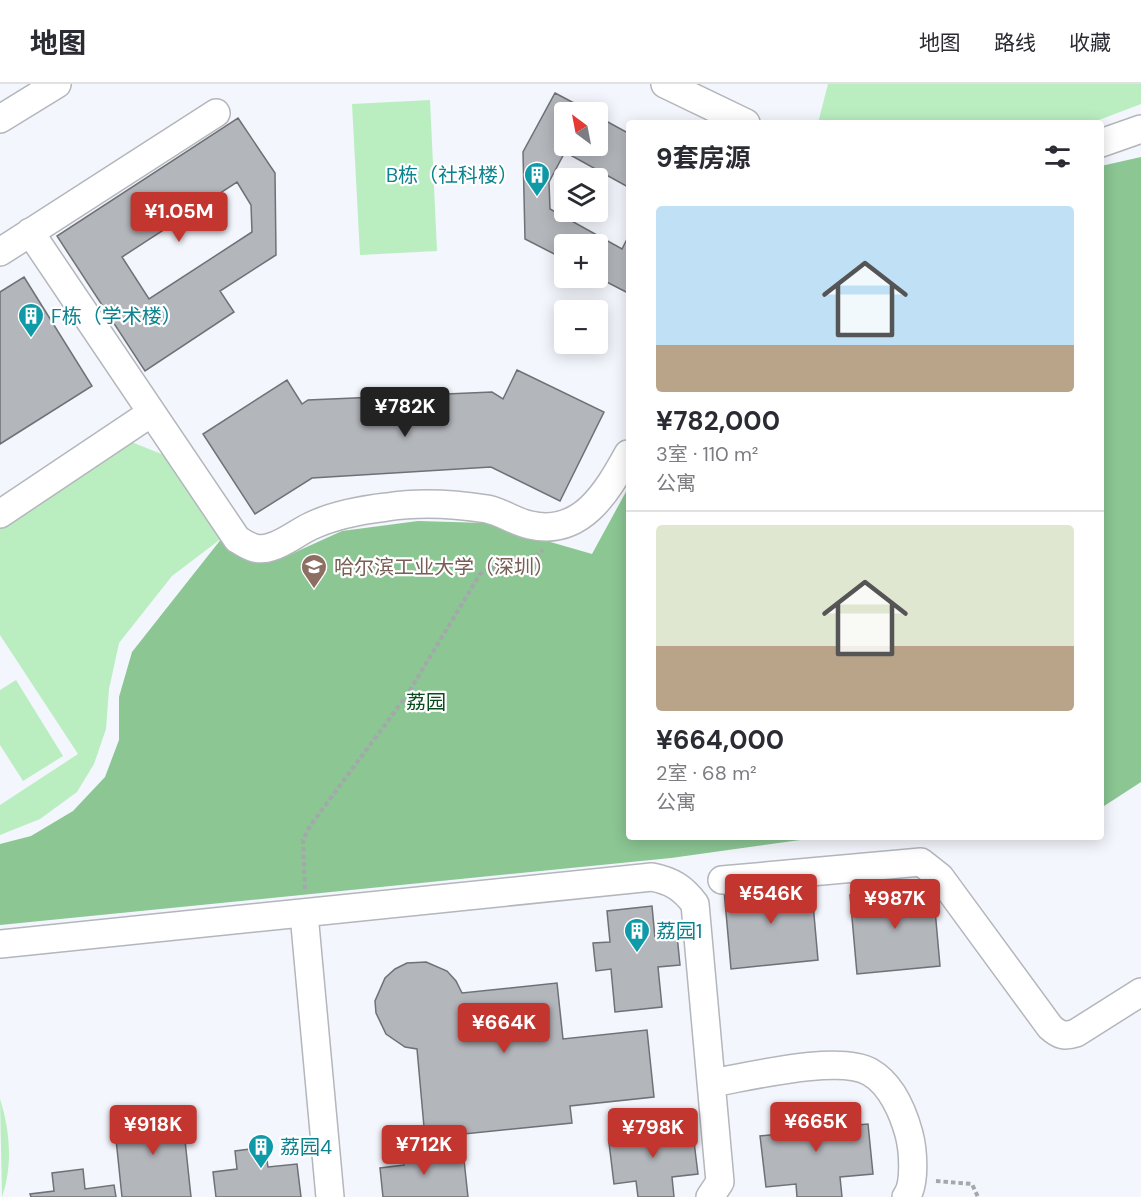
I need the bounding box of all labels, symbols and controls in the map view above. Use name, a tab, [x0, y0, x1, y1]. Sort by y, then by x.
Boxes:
text: 地图	[30, 25, 86, 62]
text: 地图	[919, 29, 961, 57]
text: 路线	[994, 29, 1036, 57]
text: 收藏	[1069, 29, 1111, 57]
north arrow	[554, 102, 608, 156]
map controls	[554, 102, 608, 354]
icon: filters	[1041, 140, 1074, 173]
text: 9套房源	[656, 141, 751, 175]
building icon: B栋（社科楼）	[522, 160, 552, 198]
place label: B栋（社科楼）	[386, 162, 518, 188]
button: layers	[554, 168, 608, 222]
pin: ¥1.05M	[130, 192, 228, 243]
text: ¥1.05M	[145, 198, 213, 224]
button: +	[554, 234, 608, 288]
icon: home	[811, 245, 919, 353]
button: −	[554, 300, 608, 354]
building icon: F栋（学术楼）	[16, 301, 46, 339]
place label: F栋（学术楼）	[51, 303, 182, 329]
pin: ¥782K	[363, 387, 447, 438]
text: ¥782K	[374, 393, 436, 419]
text: ¥782,000	[656, 404, 780, 438]
text: 3室 · 110 m²	[656, 441, 758, 467]
text: 公寓	[656, 470, 696, 496]
school or university icon: 哈尔滨工业大学（深圳）	[299, 552, 329, 590]
place label: 哈尔滨工业大学（深圳）	[334, 554, 554, 580]
icon: home	[811, 564, 919, 672]
park label: 荔园	[406, 689, 446, 715]
text: ¥664,000	[656, 723, 784, 757]
text: 2室 · 68 m²	[656, 760, 757, 786]
text: 公寓	[656, 789, 696, 815]
pin: ¥546K	[729, 874, 813, 925]
pin: ¥987K	[853, 879, 937, 930]
text: ¥546K	[739, 880, 803, 906]
text: ¥987K	[864, 885, 926, 911]
building icon: 荔园1	[622, 916, 652, 954]
place label: 荔园1	[656, 918, 702, 944]
pin: ¥664K	[462, 1003, 546, 1054]
text: ¥664K	[472, 1009, 536, 1035]
pin: ¥665K	[774, 1102, 858, 1153]
pin: ¥918K	[111, 1105, 195, 1156]
pin: ¥798K	[611, 1108, 695, 1159]
text: ¥665K	[784, 1108, 848, 1134]
text: ¥918K	[124, 1111, 182, 1137]
text: ¥798K	[622, 1114, 684, 1140]
pin: ¥712K	[382, 1125, 466, 1176]
text: ¥712K	[396, 1131, 452, 1157]
building icon: 荔园4	[246, 1132, 276, 1170]
place label: 荔园4	[280, 1134, 332, 1160]

